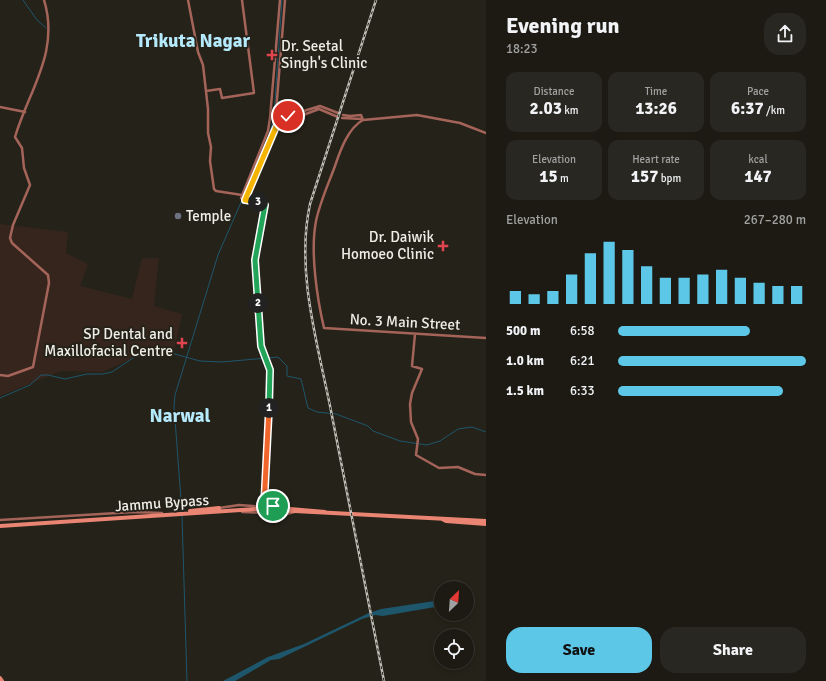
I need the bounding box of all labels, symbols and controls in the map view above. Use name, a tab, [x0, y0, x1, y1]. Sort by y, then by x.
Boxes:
text: Evening run	[506, 12, 620, 39]
button: share	[764, 13, 806, 55]
district label: Trikuta Nagar	[136, 29, 250, 53]
place label: Dr. Seetal Singh's Clinic	[281, 37, 367, 72]
text: 18:23	[506, 41, 538, 57]
marker: Dr. Seetal Singh's Clinic	[266, 49, 278, 61]
text: Distance	[534, 85, 574, 98]
text: Time	[645, 85, 667, 98]
text: Pace	[747, 85, 769, 98]
text: 2.03	[529, 98, 562, 119]
text: 13:26	[635, 98, 677, 119]
text: 6:37	[731, 98, 764, 119]
pin	[271, 99, 305, 133]
text: km	[562, 104, 579, 117]
text: /km	[764, 104, 785, 117]
icon: check	[277, 105, 299, 127]
text: Elevation	[532, 153, 576, 166]
text: Heart rate	[632, 153, 680, 166]
text: kcal	[748, 153, 768, 166]
text: 15	[539, 166, 558, 187]
text: 157	[631, 166, 658, 187]
text: 147	[744, 166, 772, 187]
text: m	[558, 172, 569, 185]
text: bpm	[658, 172, 681, 185]
pin: 3	[248, 192, 268, 212]
text: 3	[255, 195, 261, 208]
place label: Temple	[186, 207, 231, 225]
marker: Temple	[173, 211, 183, 221]
text: Elevation	[506, 212, 558, 228]
text: 267–280 m	[744, 212, 806, 228]
place label: Dr. Daiwik Homoeo Clinic	[341, 228, 434, 263]
marker: Dr. Daiwik Homoeo Clinic	[437, 240, 449, 252]
pin: 2	[248, 293, 268, 313]
text: 2	[255, 296, 261, 309]
street label: No. 3 Main Street	[349, 310, 461, 334]
text: 500 m	[506, 323, 540, 339]
text: 6:58	[570, 323, 595, 339]
place label: SP Dental and Maxillofacial Centre	[44, 325, 173, 360]
marker: SP Dental and Maxillofacial Centre	[176, 337, 188, 349]
text: 1.0 km	[506, 353, 544, 369]
text: 6:21	[570, 353, 595, 369]
text: 1.5 km	[506, 383, 544, 399]
text: 6:33	[570, 383, 595, 399]
pin: 1	[259, 398, 279, 418]
text: 1	[266, 401, 272, 414]
district label: Narwal	[149, 404, 211, 428]
pin	[256, 489, 290, 523]
street label: Jammu Bypass	[115, 491, 210, 515]
icon: arrive	[262, 495, 284, 517]
north arrow	[434, 581, 474, 621]
map controls	[434, 581, 474, 669]
button: Save	[506, 627, 652, 673]
button: Share	[660, 627, 806, 673]
button: locate	[434, 629, 474, 669]

